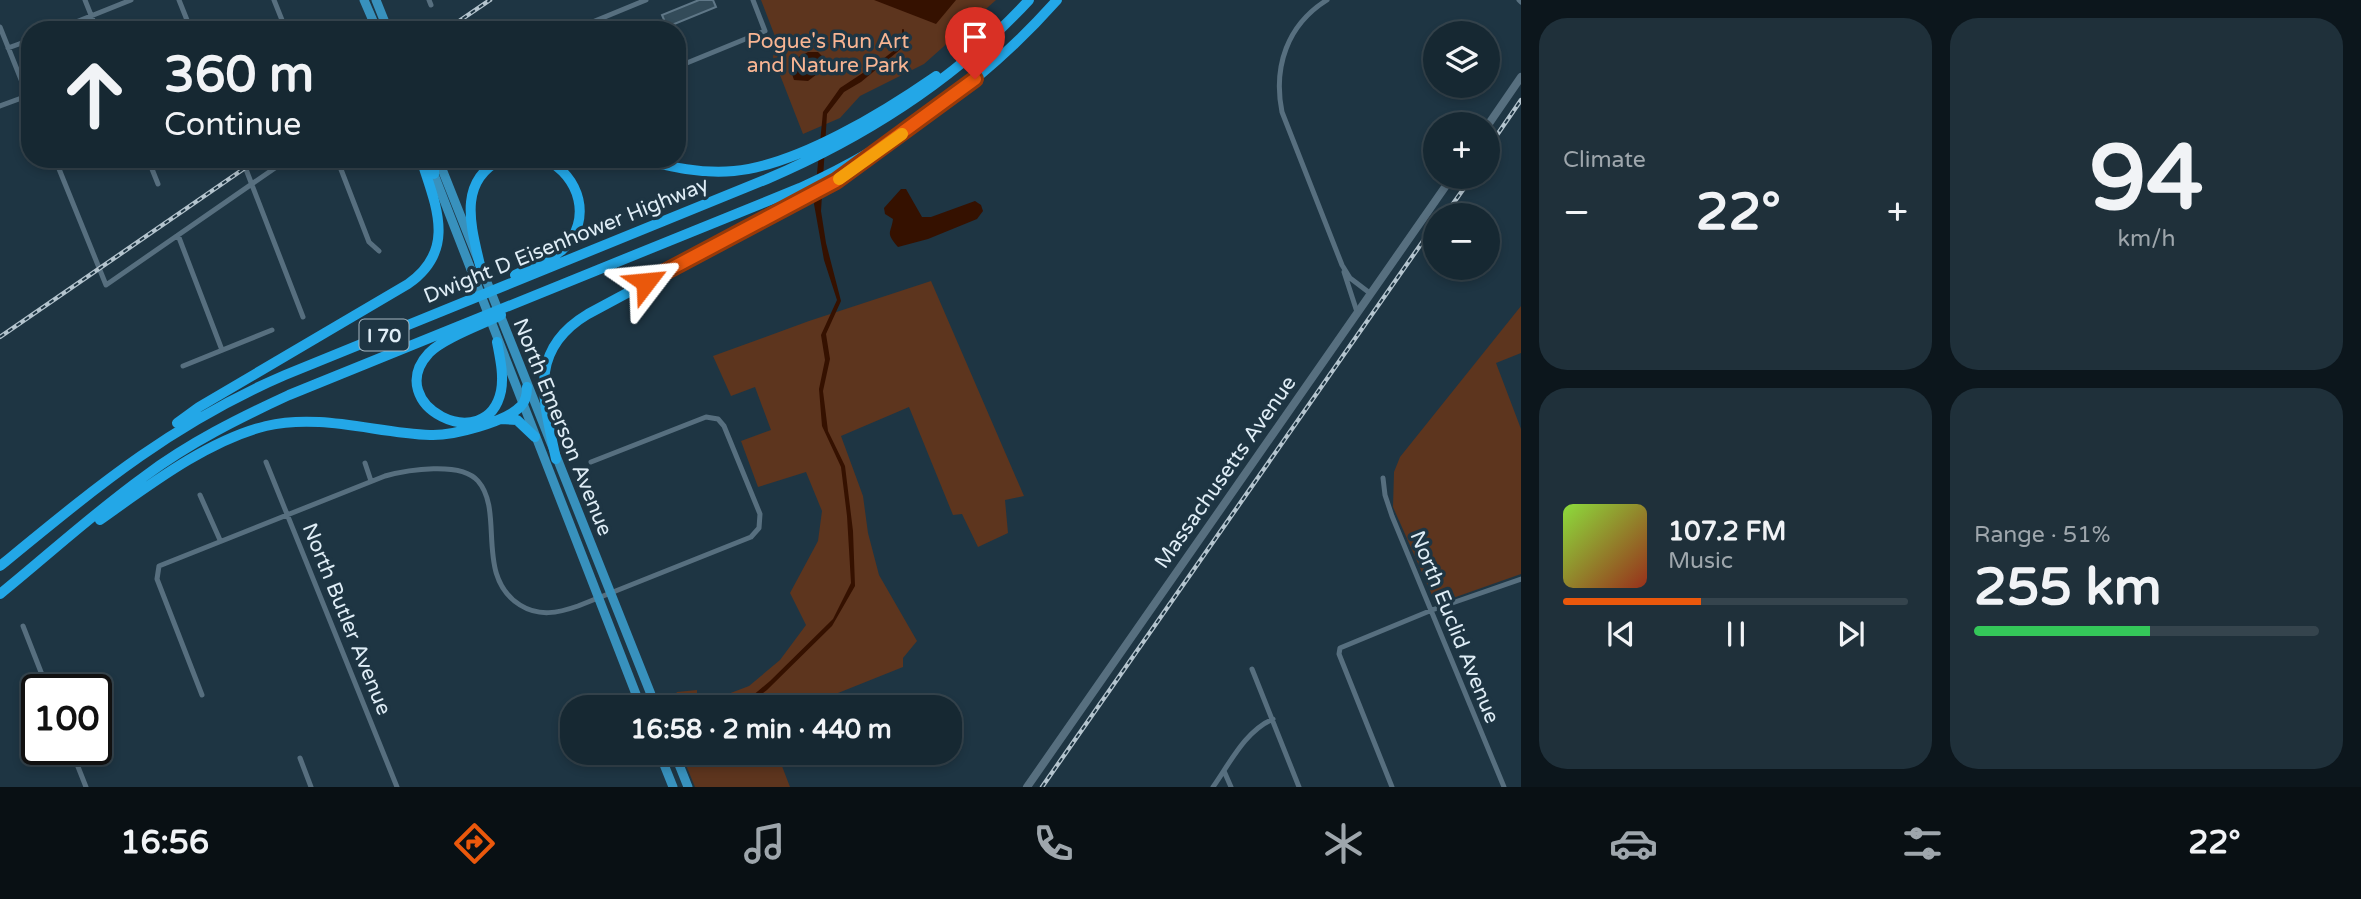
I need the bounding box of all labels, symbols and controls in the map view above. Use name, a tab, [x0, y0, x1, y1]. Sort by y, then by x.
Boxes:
pin	[945, 7, 1005, 79]
icon: arrive	[956, 18, 994, 56]
map controls	[1423, 21, 1500, 280]
button: layers	[1423, 21, 1500, 98]
park label: Pogue's Run Art and Nature Park	[747, 29, 909, 78]
text: 360 m	[164, 46, 314, 105]
icon: ahead	[49, 49, 140, 140]
text: Continue	[164, 106, 301, 144]
button: +	[1423, 112, 1500, 189]
text: 94	[2089, 124, 2204, 234]
text: Climate	[1563, 146, 1646, 174]
street label: Dwight D Eisenhower Highway	[420, 172, 712, 309]
text: 22°	[1696, 181, 1781, 244]
text: −	[1563, 190, 1590, 236]
text: +	[1887, 190, 1908, 236]
button: −	[1423, 203, 1500, 280]
text: km/h	[2118, 225, 2175, 253]
position arrow	[609, 245, 683, 319]
street label: North Emerson Avenue	[507, 315, 618, 540]
road number: I 70	[360, 320, 408, 350]
street label: Massachusetts Avenue	[1149, 371, 1302, 573]
text: 107.2 FM	[1668, 516, 1786, 547]
street label: North Butler Avenue	[297, 520, 396, 719]
text: Range · 51%	[1974, 521, 2110, 549]
street label: North Euclid Avenue	[1405, 527, 1505, 727]
text: Music	[1668, 547, 1733, 575]
text: 255 km	[1974, 556, 2162, 619]
icon: previous	[1602, 615, 1640, 653]
icon: pause	[1717, 615, 1755, 653]
icon: next	[1832, 615, 1870, 653]
speed limit sign: 100	[21, 674, 112, 765]
text: 16:58 · 2 min · 440 m	[630, 714, 892, 745]
icon: directions	[450, 819, 499, 868]
icon: music	[740, 819, 789, 868]
icon: phone	[1029, 819, 1078, 868]
icon: climate	[1319, 819, 1368, 868]
icon: car	[1609, 819, 1658, 868]
icon: filters	[1898, 819, 1947, 868]
text: 16:56	[120, 824, 209, 862]
text: 22°	[2188, 824, 2241, 862]

